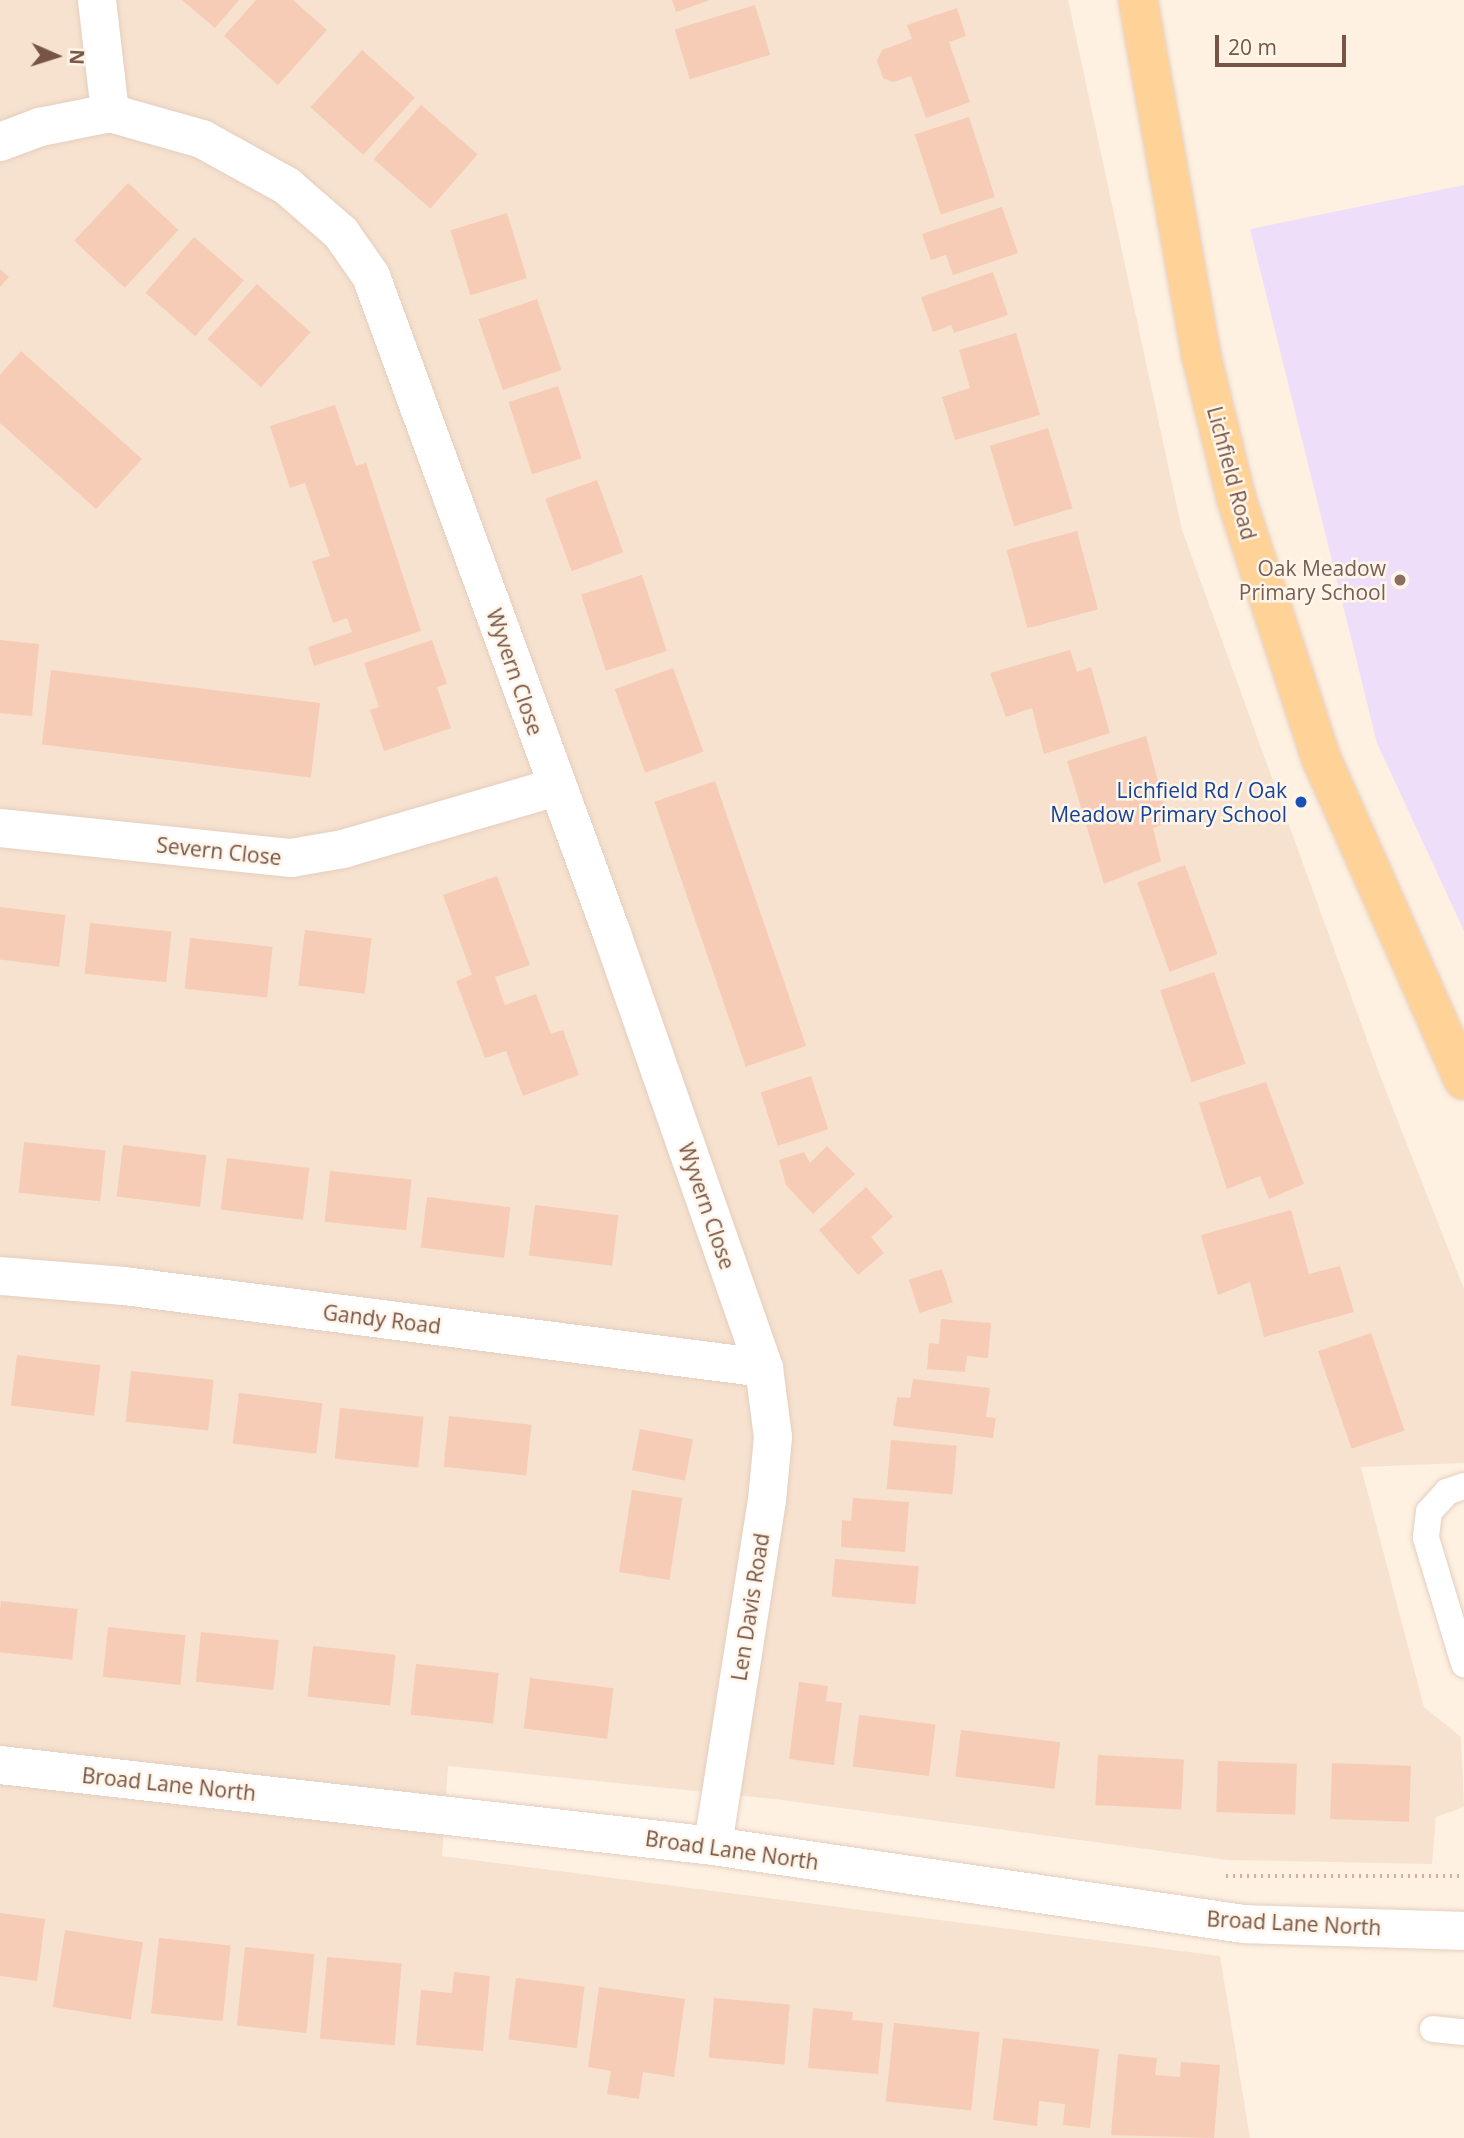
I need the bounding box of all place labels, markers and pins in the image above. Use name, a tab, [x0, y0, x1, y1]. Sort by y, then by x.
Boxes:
place label: Oak Meadow Primary School	[1239, 555, 1386, 605]
marker: Oak Meadow Primary School	[1392, 572, 1408, 588]
place label: Lichfield Rd / Oak Meadow Primary School	[1050, 777, 1287, 827]
marker: Lichfield Rd / Oak Meadow Primary School	[1293, 794, 1309, 810]

